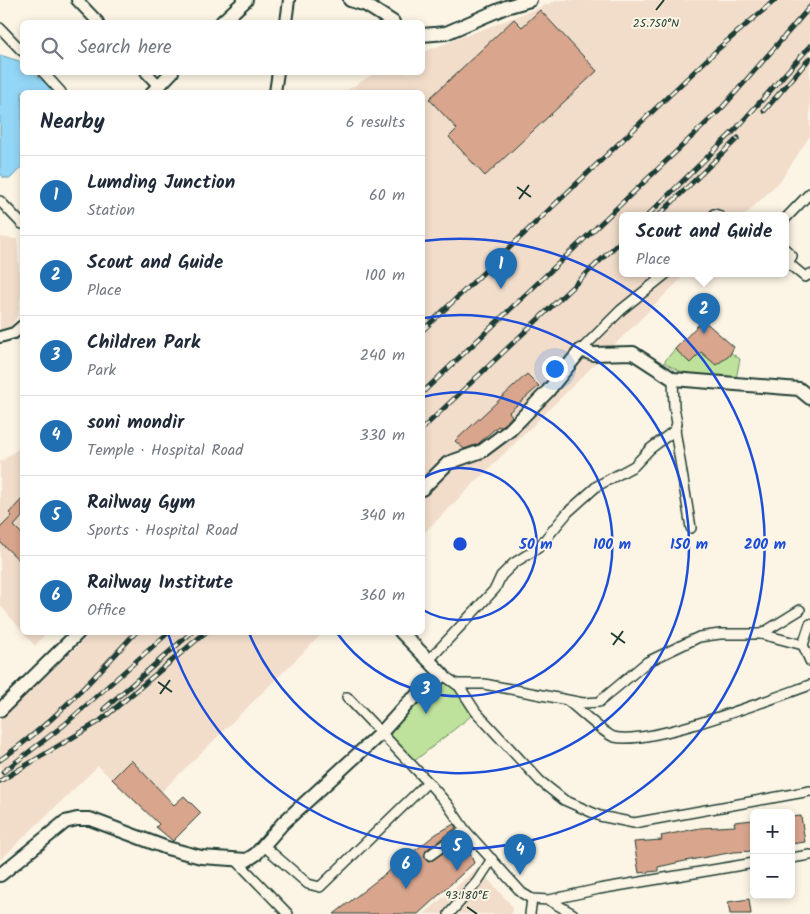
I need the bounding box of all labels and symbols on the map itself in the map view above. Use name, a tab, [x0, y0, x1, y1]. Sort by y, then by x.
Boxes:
text: 25.750°N	[633, 14, 679, 33]
pin: 1	[485, 248, 517, 289]
pin: 2	[688, 293, 720, 334]
your location	[542, 356, 568, 382]
text: 50 m	[518, 533, 553, 557]
text: 100 m	[593, 533, 631, 557]
text: 150 m	[670, 533, 708, 557]
text: 200 m	[744, 533, 786, 557]
centre of rings	[451, 535, 469, 553]
pin: 3	[410, 673, 442, 714]
pin: 5	[441, 830, 473, 871]
pin: 4	[504, 834, 536, 875]
pin: 6	[390, 848, 422, 889]
text: 93.180°E	[445, 886, 490, 905]

